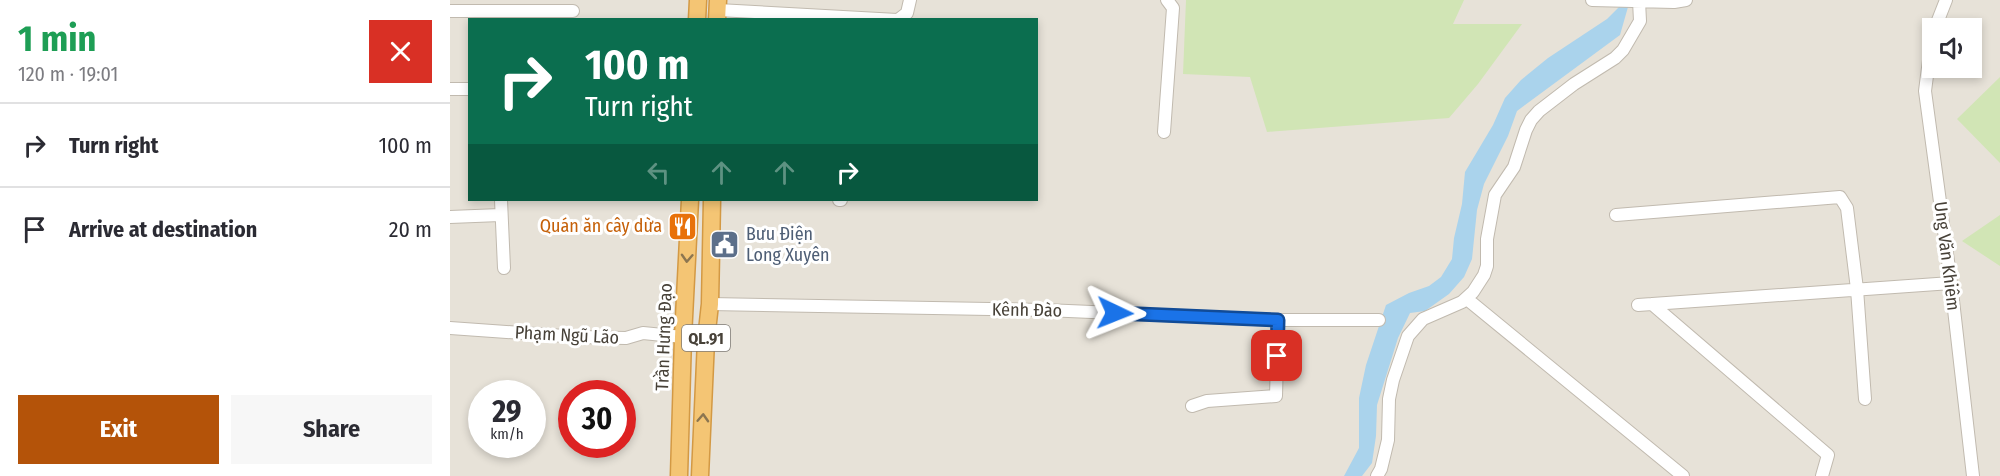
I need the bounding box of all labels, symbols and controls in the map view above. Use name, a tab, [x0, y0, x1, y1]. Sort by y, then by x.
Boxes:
text: 1 min	[18, 17, 96, 61]
map controls	[1922, 18, 1982, 78]
button: sound	[1922, 18, 1982, 78]
button: close	[369, 20, 432, 83]
text: 100 m	[585, 40, 689, 90]
icon: right	[486, 42, 564, 120]
text: 120 m · 19:01	[18, 62, 118, 86]
text: Turn right	[585, 91, 693, 123]
icon: right	[18, 129, 51, 162]
text: Turn right	[69, 132, 158, 159]
text: 100 m	[378, 132, 432, 159]
icon: left	[642, 156, 675, 189]
icon: ahead	[705, 156, 738, 189]
icon: ahead	[768, 156, 801, 189]
icon: right	[831, 156, 864, 189]
street label: Ung Văn Khiêm	[1929, 200, 1965, 312]
restaurant icon: Quán ăn cây dừa	[667, 210, 699, 242]
icon: arrive	[18, 213, 51, 246]
place label: Quán ăn cây dừa	[540, 215, 662, 237]
text: Arrive at destination	[69, 216, 257, 243]
text: 20 m	[389, 216, 432, 243]
place label: Bưu Điện Long Xuyên	[746, 223, 830, 266]
public building icon: Bưu Điện Long Xuyên	[709, 228, 741, 260]
one-way arrow	[680, 253, 693, 262]
position arrow	[1083, 281, 1147, 345]
street label: Trần Hưng Đạo	[651, 283, 677, 391]
street label: Kênh Đào	[992, 298, 1062, 322]
street label: Phạm Ngũ Lão	[514, 321, 620, 349]
road number: QL.91	[682, 325, 730, 351]
pin	[1251, 330, 1302, 381]
icon: arrive	[1260, 339, 1293, 372]
speed limit sign: 30	[558, 380, 636, 458]
text: 29	[492, 394, 522, 430]
button: Exit	[18, 395, 219, 464]
button: Share	[231, 395, 432, 464]
one-way arrow	[696, 413, 709, 422]
text: km/h	[490, 425, 524, 443]

